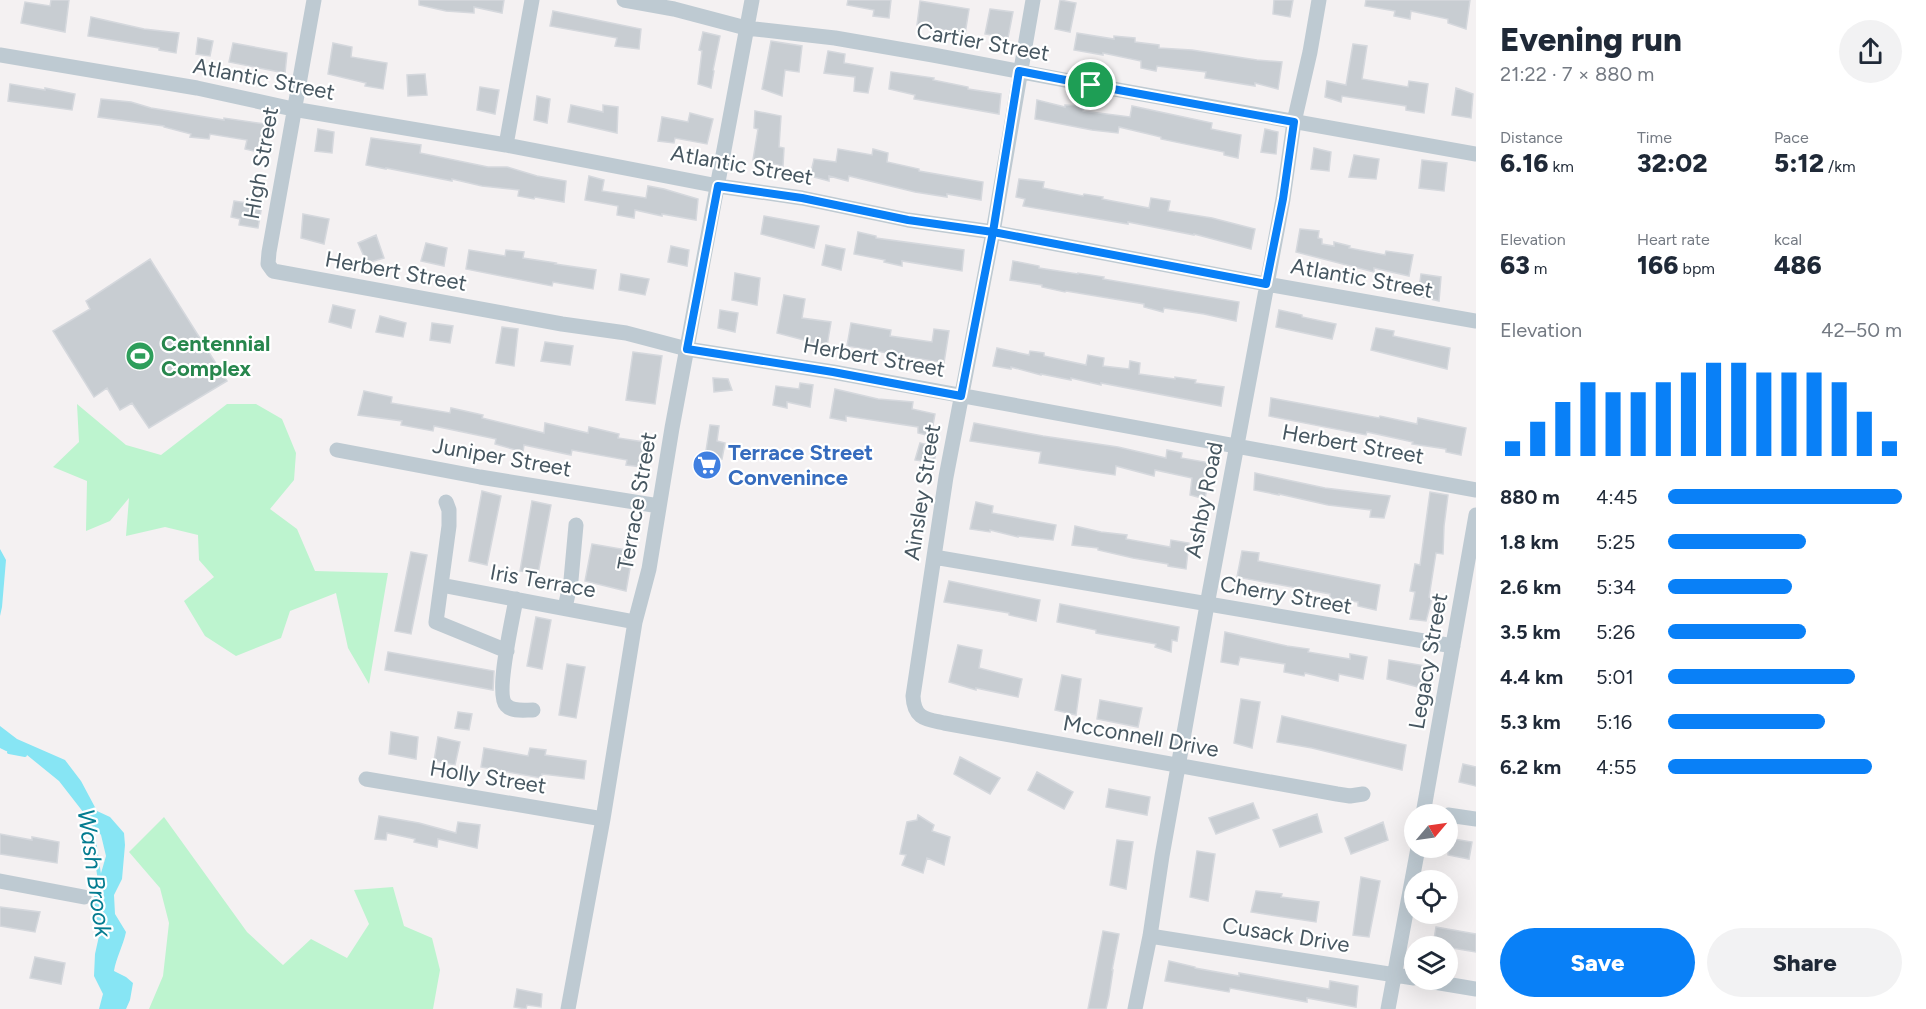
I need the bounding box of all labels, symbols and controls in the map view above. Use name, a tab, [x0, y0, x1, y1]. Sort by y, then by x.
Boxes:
street label: Cartier Street	[914, 17, 1052, 67]
text: Evening run	[1500, 20, 1682, 59]
button: share	[1839, 20, 1902, 83]
street label: Atlantic Street	[191, 52, 337, 106]
pin	[1065, 59, 1116, 110]
text: 21:22 · 7 × 880 m	[1500, 62, 1654, 86]
icon: arrive	[1074, 68, 1107, 101]
street label: High Street	[238, 105, 284, 221]
text: Distance	[1500, 128, 1563, 147]
text: Time	[1637, 128, 1672, 147]
text: Pace	[1774, 128, 1809, 147]
street label: Atlantic Street	[669, 139, 815, 191]
text: 6.16	[1500, 147, 1549, 179]
text: 32:02	[1637, 147, 1708, 179]
text: 5:12	[1774, 147, 1824, 179]
text: km	[1549, 157, 1574, 176]
text: /km	[1824, 157, 1856, 176]
text: Elevation	[1500, 230, 1566, 249]
text: Heart rate	[1637, 230, 1710, 249]
text: kcal	[1774, 230, 1802, 249]
street label: Herbert Street	[323, 245, 469, 297]
text: 63	[1500, 249, 1530, 281]
text: 166	[1637, 249, 1679, 281]
text: 486	[1774, 249, 1822, 281]
street label: Atlantic Street	[1289, 252, 1435, 304]
text: m	[1530, 259, 1547, 278]
text: bpm	[1679, 259, 1715, 278]
text: Elevation	[1500, 318, 1582, 342]
text: 42–50 m	[1821, 318, 1902, 342]
place label: Centennial Complex	[161, 330, 270, 382]
street label: Herbert Street	[801, 331, 947, 383]
sports icon: Centennial Complex	[124, 340, 156, 372]
street label: Herbert Street	[1280, 418, 1426, 470]
street label: Ainsley Street	[898, 422, 946, 562]
street label: Terrace Street	[612, 430, 662, 572]
street label: Juniper Street	[430, 432, 574, 482]
place label: Terrace Street Convenince	[728, 439, 873, 491]
street label: Ashby Road	[1180, 440, 1228, 560]
supermarket icon: Terrace Street Convenince	[691, 449, 723, 481]
text: 880 m	[1500, 485, 1560, 509]
text: 4:45	[1596, 485, 1637, 509]
text: 1.8 km	[1500, 530, 1559, 554]
text: 5:25	[1596, 530, 1635, 554]
street label: Iris Terrace	[488, 558, 598, 604]
street label: Cherry Street	[1218, 570, 1354, 620]
text: 2.6 km	[1500, 575, 1561, 599]
text: 5:34	[1596, 575, 1636, 599]
street label: Legacy Street	[1403, 591, 1453, 731]
text: 3.5 km	[1500, 620, 1561, 644]
text: 5:26	[1596, 620, 1635, 644]
text: 4.4 km	[1500, 665, 1563, 689]
text: 5:01	[1596, 665, 1634, 689]
street label: Mcconnell Drive	[1061, 709, 1221, 763]
text: 5.3 km	[1500, 710, 1561, 734]
text: 5:16	[1596, 710, 1632, 734]
street label: Holly Street	[428, 754, 548, 800]
text: 6.2 km	[1500, 755, 1561, 779]
text: 4:55	[1596, 755, 1636, 779]
north arrow	[1404, 804, 1458, 858]
map controls	[1404, 804, 1458, 990]
water label: Wash Brook	[72, 807, 119, 940]
button: locate	[1404, 870, 1458, 924]
street label: Cusack Drive	[1220, 912, 1352, 958]
button: Save	[1500, 928, 1695, 997]
button: Share	[1707, 928, 1902, 997]
button: layers	[1404, 936, 1458, 990]

